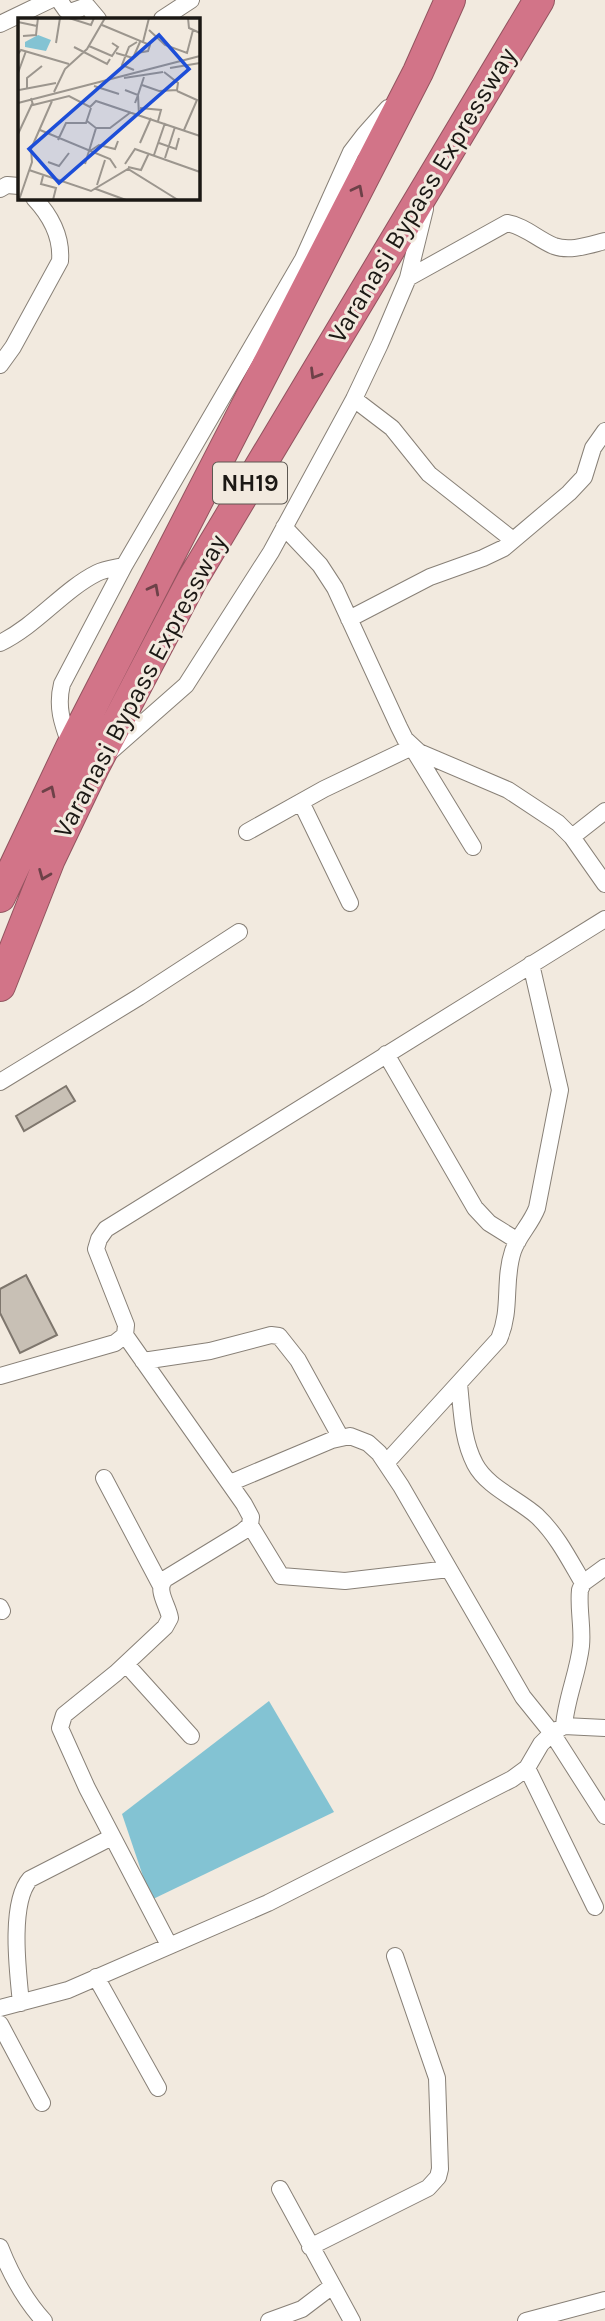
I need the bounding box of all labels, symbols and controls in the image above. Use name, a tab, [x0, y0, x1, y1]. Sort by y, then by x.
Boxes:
inset map	[18, 18, 200, 200]
street label: Varanasi Bypass Expressway	[321, 42, 523, 348]
one-way arrow	[350, 184, 363, 197]
one-way arrow	[310, 366, 323, 379]
road number: NH19	[213, 462, 287, 504]
street label: Varanasi Bypass Expressway	[47, 529, 233, 843]
one-way arrow	[146, 583, 160, 596]
one-way arrow	[42, 786, 56, 798]
one-way arrow	[38, 869, 52, 881]

